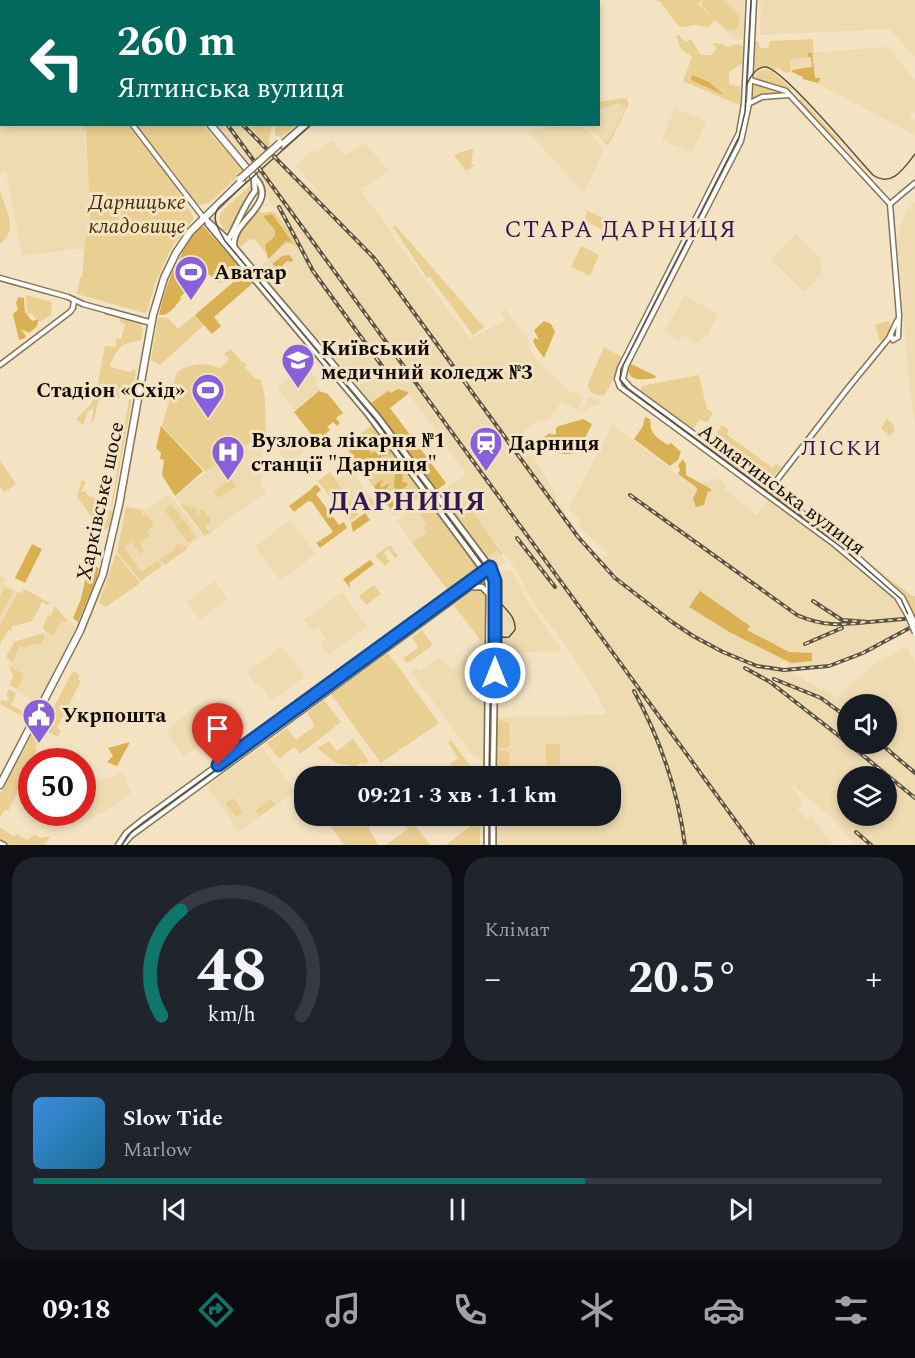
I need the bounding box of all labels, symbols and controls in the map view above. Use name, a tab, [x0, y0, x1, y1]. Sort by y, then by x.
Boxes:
text: 260 m	[117, 11, 236, 74]
icon: left	[18, 24, 96, 102]
text: Ялтинська вулиця	[117, 68, 345, 110]
park label: Дарницьке кладовище	[87, 187, 186, 243]
district label: СТАРА ДАРНИЦЯ	[505, 212, 737, 248]
sports icon: Аватар	[173, 254, 209, 301]
place label: Аватар	[214, 257, 287, 289]
place label: Київський медичний коледж №3	[321, 333, 533, 389]
school or university icon: Київський медичний коледж №3	[280, 342, 316, 389]
sports icon: Стадіон «Схід»	[190, 372, 226, 419]
place label: Стадіон «Схід»	[36, 375, 185, 407]
street label: Алматинська вулиця	[691, 416, 872, 564]
street label: Харківське шосе	[69, 419, 133, 584]
place label: Вузлова лікарня №1 станції "Дарниця"	[251, 425, 446, 481]
station icon: Дарниця	[468, 425, 504, 472]
place label: Дарниця	[509, 428, 600, 460]
district label: ЛІСКИ	[801, 432, 883, 465]
hospital icon: Вузлова лікарня №1 станції "Дарниця"	[210, 434, 246, 481]
district label: ДАРНИЦЯ	[329, 481, 487, 523]
position arrow	[463, 641, 527, 705]
map controls	[837, 694, 897, 826]
button: sound	[837, 694, 897, 754]
public building icon: Укрпошта	[21, 697, 57, 744]
place label: Укрпошта	[62, 700, 166, 732]
pin	[192, 703, 243, 765]
icon: arrive	[201, 712, 234, 745]
speed limit sign: 50	[18, 748, 96, 826]
button: layers	[837, 766, 897, 826]
text: 09:21 · 3 хв · 1.1 km	[358, 779, 557, 812]
text: Клімат	[485, 915, 550, 945]
text: 48	[197, 924, 267, 1019]
text: 20.5°	[628, 944, 738, 1013]
text: −	[485, 954, 501, 1004]
text: +	[865, 954, 882, 1004]
text: km/h	[208, 998, 256, 1031]
text: Slow Tide	[123, 1102, 223, 1135]
text: Marlow	[123, 1135, 192, 1165]
icon: previous	[158, 1193, 191, 1226]
icon: pause	[441, 1193, 474, 1226]
icon: next	[724, 1193, 757, 1226]
text: 09:18	[43, 1289, 110, 1331]
icon: directions	[195, 1289, 237, 1331]
icon: music	[322, 1289, 364, 1331]
icon: phone	[449, 1289, 491, 1331]
icon: climate	[576, 1289, 618, 1331]
icon: car	[703, 1289, 745, 1331]
icon: filters	[830, 1289, 872, 1331]

